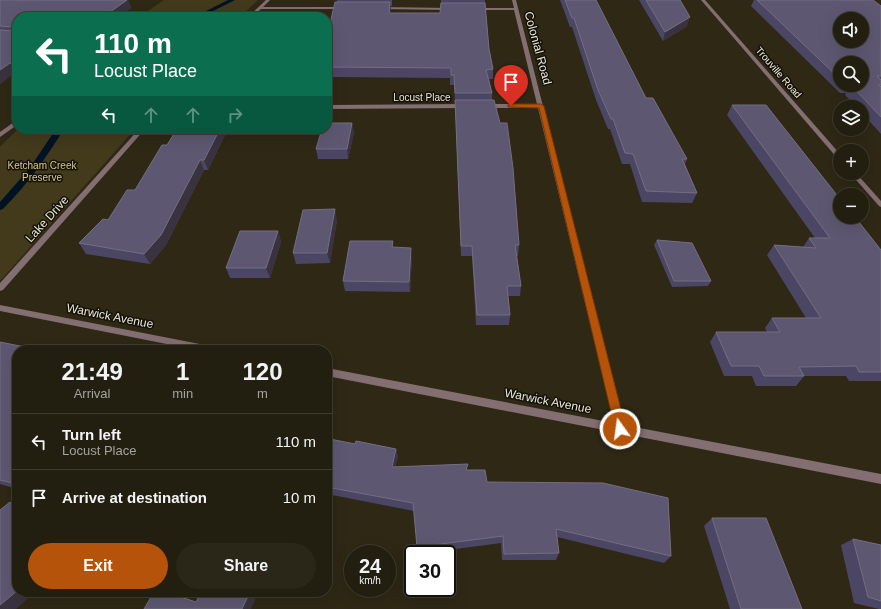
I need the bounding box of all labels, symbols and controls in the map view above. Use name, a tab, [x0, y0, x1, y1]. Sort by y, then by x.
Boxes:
street label: Colonial Road	[521, 10, 555, 86]
map controls	[833, 12, 869, 224]
button: sound	[833, 12, 869, 48]
icon: left	[28, 28, 80, 80]
text: 110 m	[94, 28, 172, 59]
street label: Trouville Road	[753, 45, 804, 100]
button: search	[833, 56, 869, 92]
text: Locust Place	[94, 61, 197, 81]
pin	[494, 65, 528, 106]
icon: arrive	[500, 71, 522, 93]
street label: Locust Place	[393, 92, 451, 103]
button: layers	[833, 100, 869, 136]
icon: left	[98, 104, 120, 126]
icon: ahead	[140, 104, 162, 126]
icon: ahead	[182, 104, 204, 126]
icon: right	[224, 104, 246, 126]
button: +	[833, 144, 869, 180]
park label: Ketcham Creek Preserve	[8, 160, 77, 183]
button: −	[833, 188, 869, 224]
street label: Lake Drive	[23, 193, 72, 245]
street label: Warwick Avenue	[65, 301, 155, 331]
text: 21:49	[61, 358, 123, 385]
text: 1	[176, 358, 189, 385]
text: 120	[243, 358, 283, 385]
text: Arrival	[74, 386, 111, 401]
text: min	[172, 386, 193, 401]
text: m	[257, 386, 268, 401]
street label: Warwick Avenue	[503, 386, 593, 416]
position arrow	[599, 408, 641, 450]
text: Turn left	[62, 426, 121, 443]
icon: left	[28, 431, 50, 453]
text: 110 m	[275, 433, 316, 450]
text: Locust Place	[62, 443, 136, 458]
icon: arrive	[28, 487, 50, 509]
text: Arrive at destination	[62, 489, 207, 506]
text: 10 m	[283, 489, 316, 506]
button: Exit	[28, 543, 168, 589]
button: Share	[176, 543, 316, 589]
speed limit sign: 30	[404, 545, 456, 597]
text: 24	[359, 555, 381, 577]
text: km/h	[359, 575, 381, 586]

